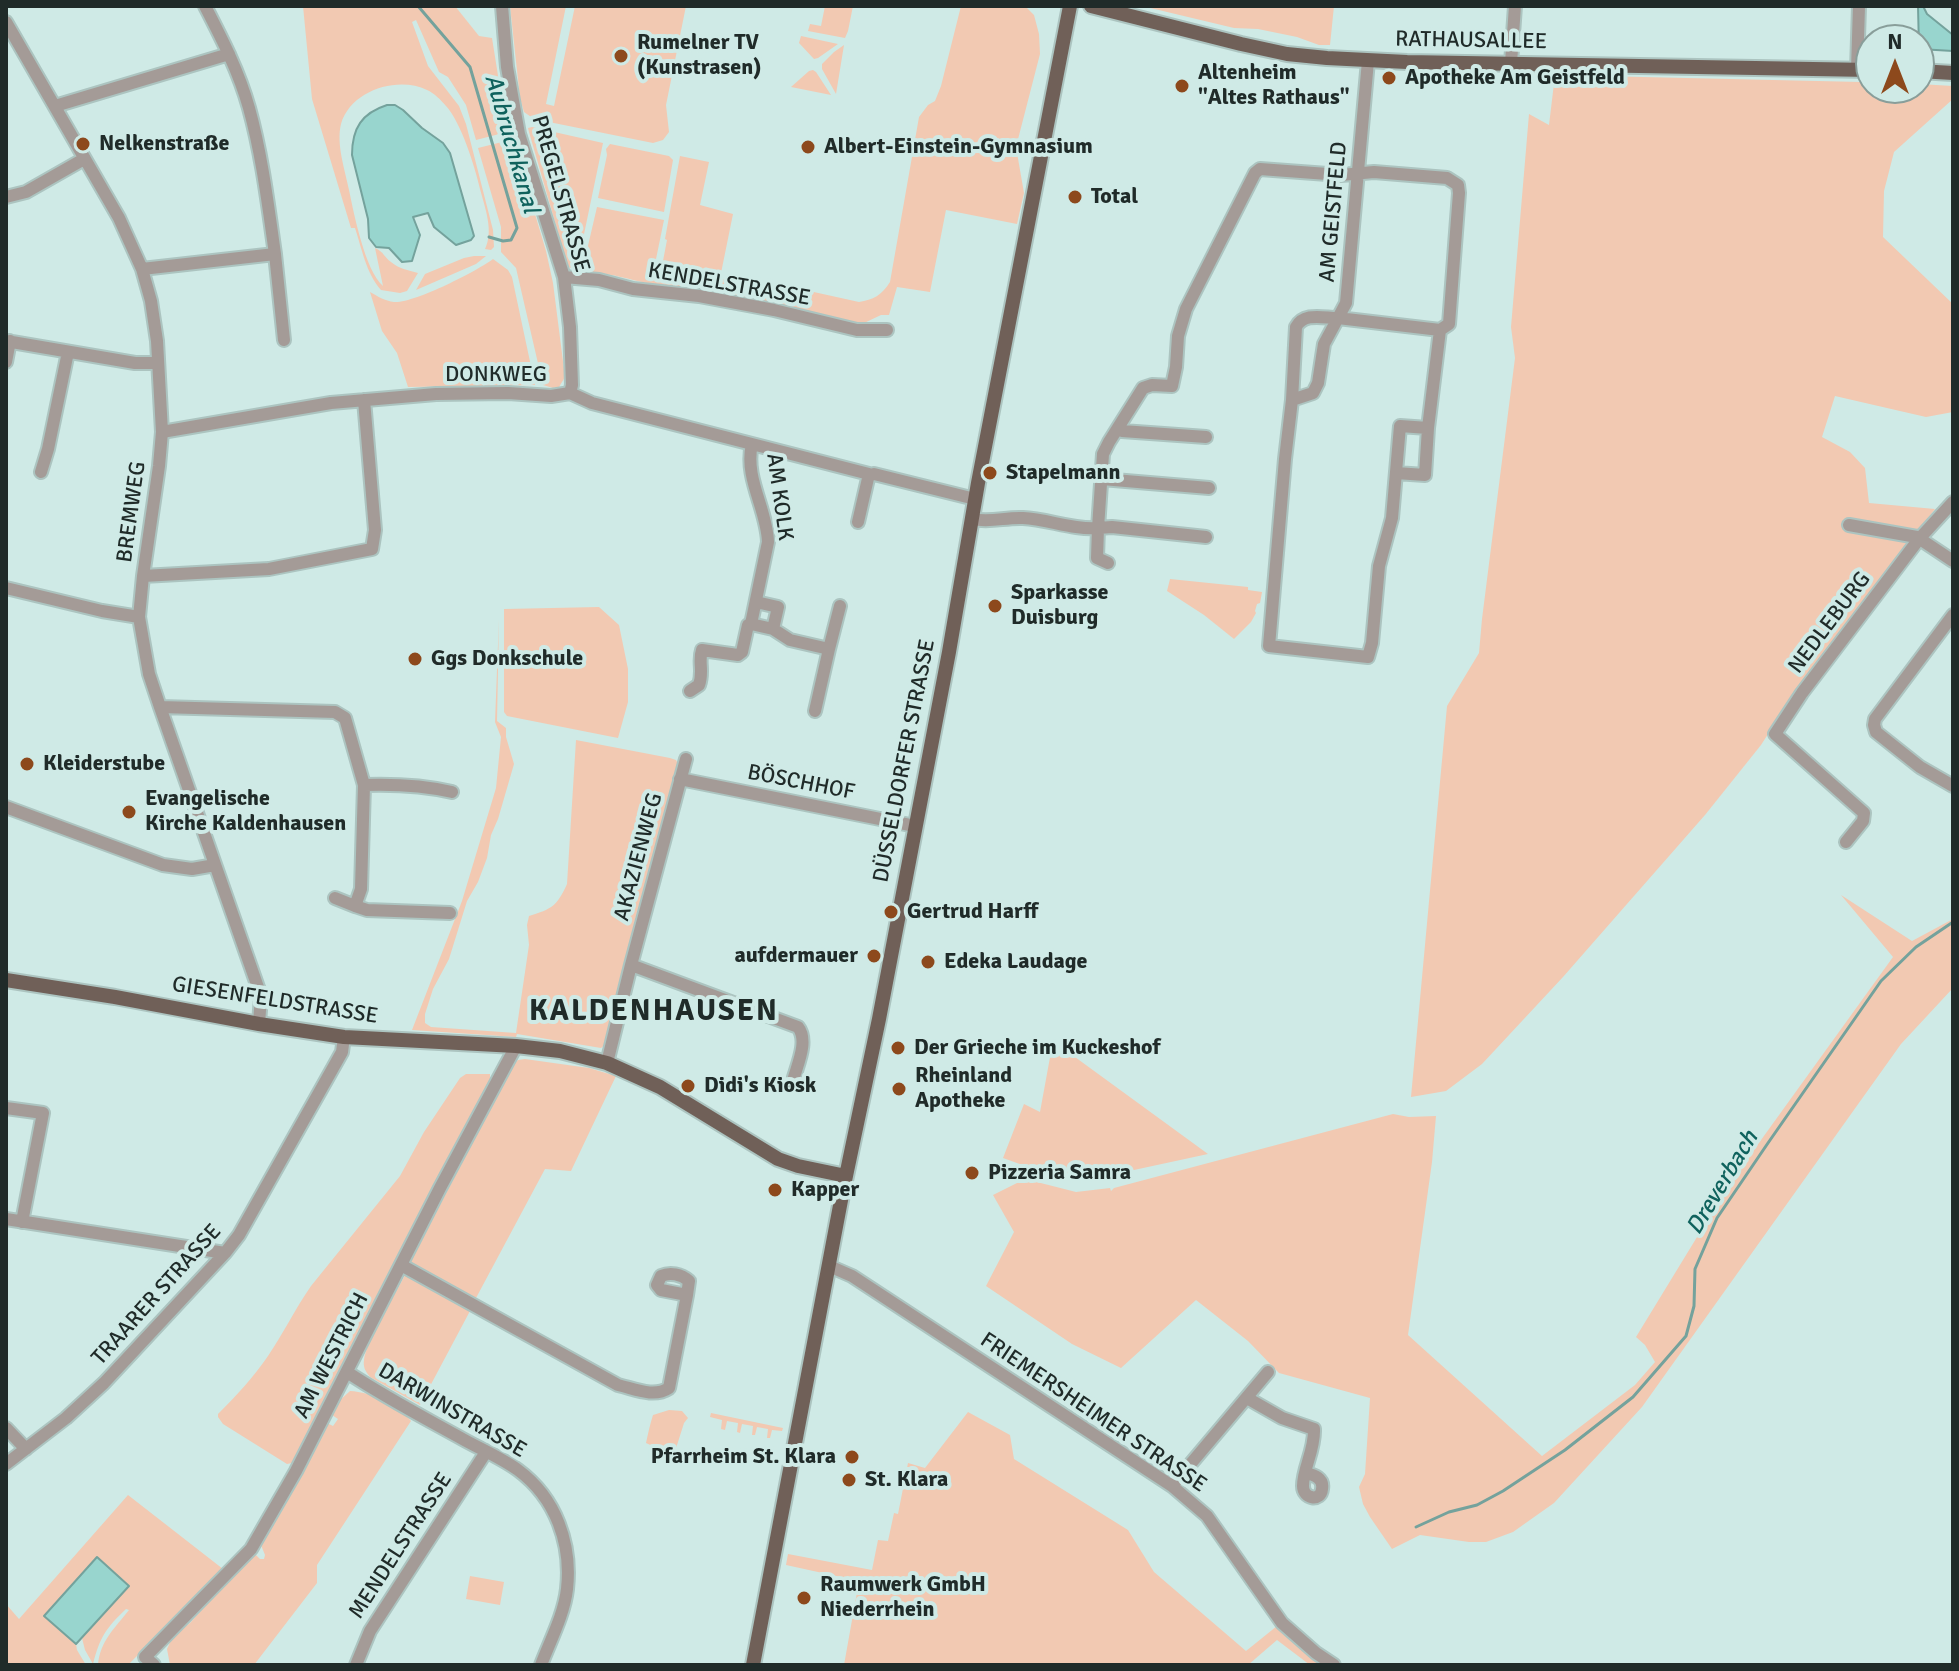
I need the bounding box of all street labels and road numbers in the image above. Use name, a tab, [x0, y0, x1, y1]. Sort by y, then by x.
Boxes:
street label: RATHAUSALLEE	[1395, 26, 1547, 56]
street label: PREGELSTRASSE	[525, 113, 595, 275]
street label: AM GEISTFELD	[1315, 141, 1353, 283]
street label: KENDELSTRASSE	[646, 258, 812, 312]
street label: DONKWEG	[445, 362, 547, 388]
street label: AM KOLK	[760, 452, 798, 542]
street label: BREMWEG	[112, 460, 152, 564]
street label: NEDLEBURG	[1783, 567, 1877, 679]
street label: DÜSSELDORFER STRASSE	[868, 637, 942, 885]
street label: BÖSCHHOF	[745, 760, 857, 806]
street label: AKAZIENWEG	[609, 790, 669, 924]
street label: GIESENFELDSTRASSE	[170, 972, 380, 1030]
street label: TRAARER STRASSE	[87, 1219, 227, 1371]
street label: AM WESTRICH	[289, 1289, 375, 1423]
street label: FRIEMERSHEIMER STRASSE	[975, 1327, 1211, 1499]
street label: DARWINSTRASSE	[373, 1358, 531, 1464]
street label: MENDELSTRASSE	[344, 1468, 458, 1624]

